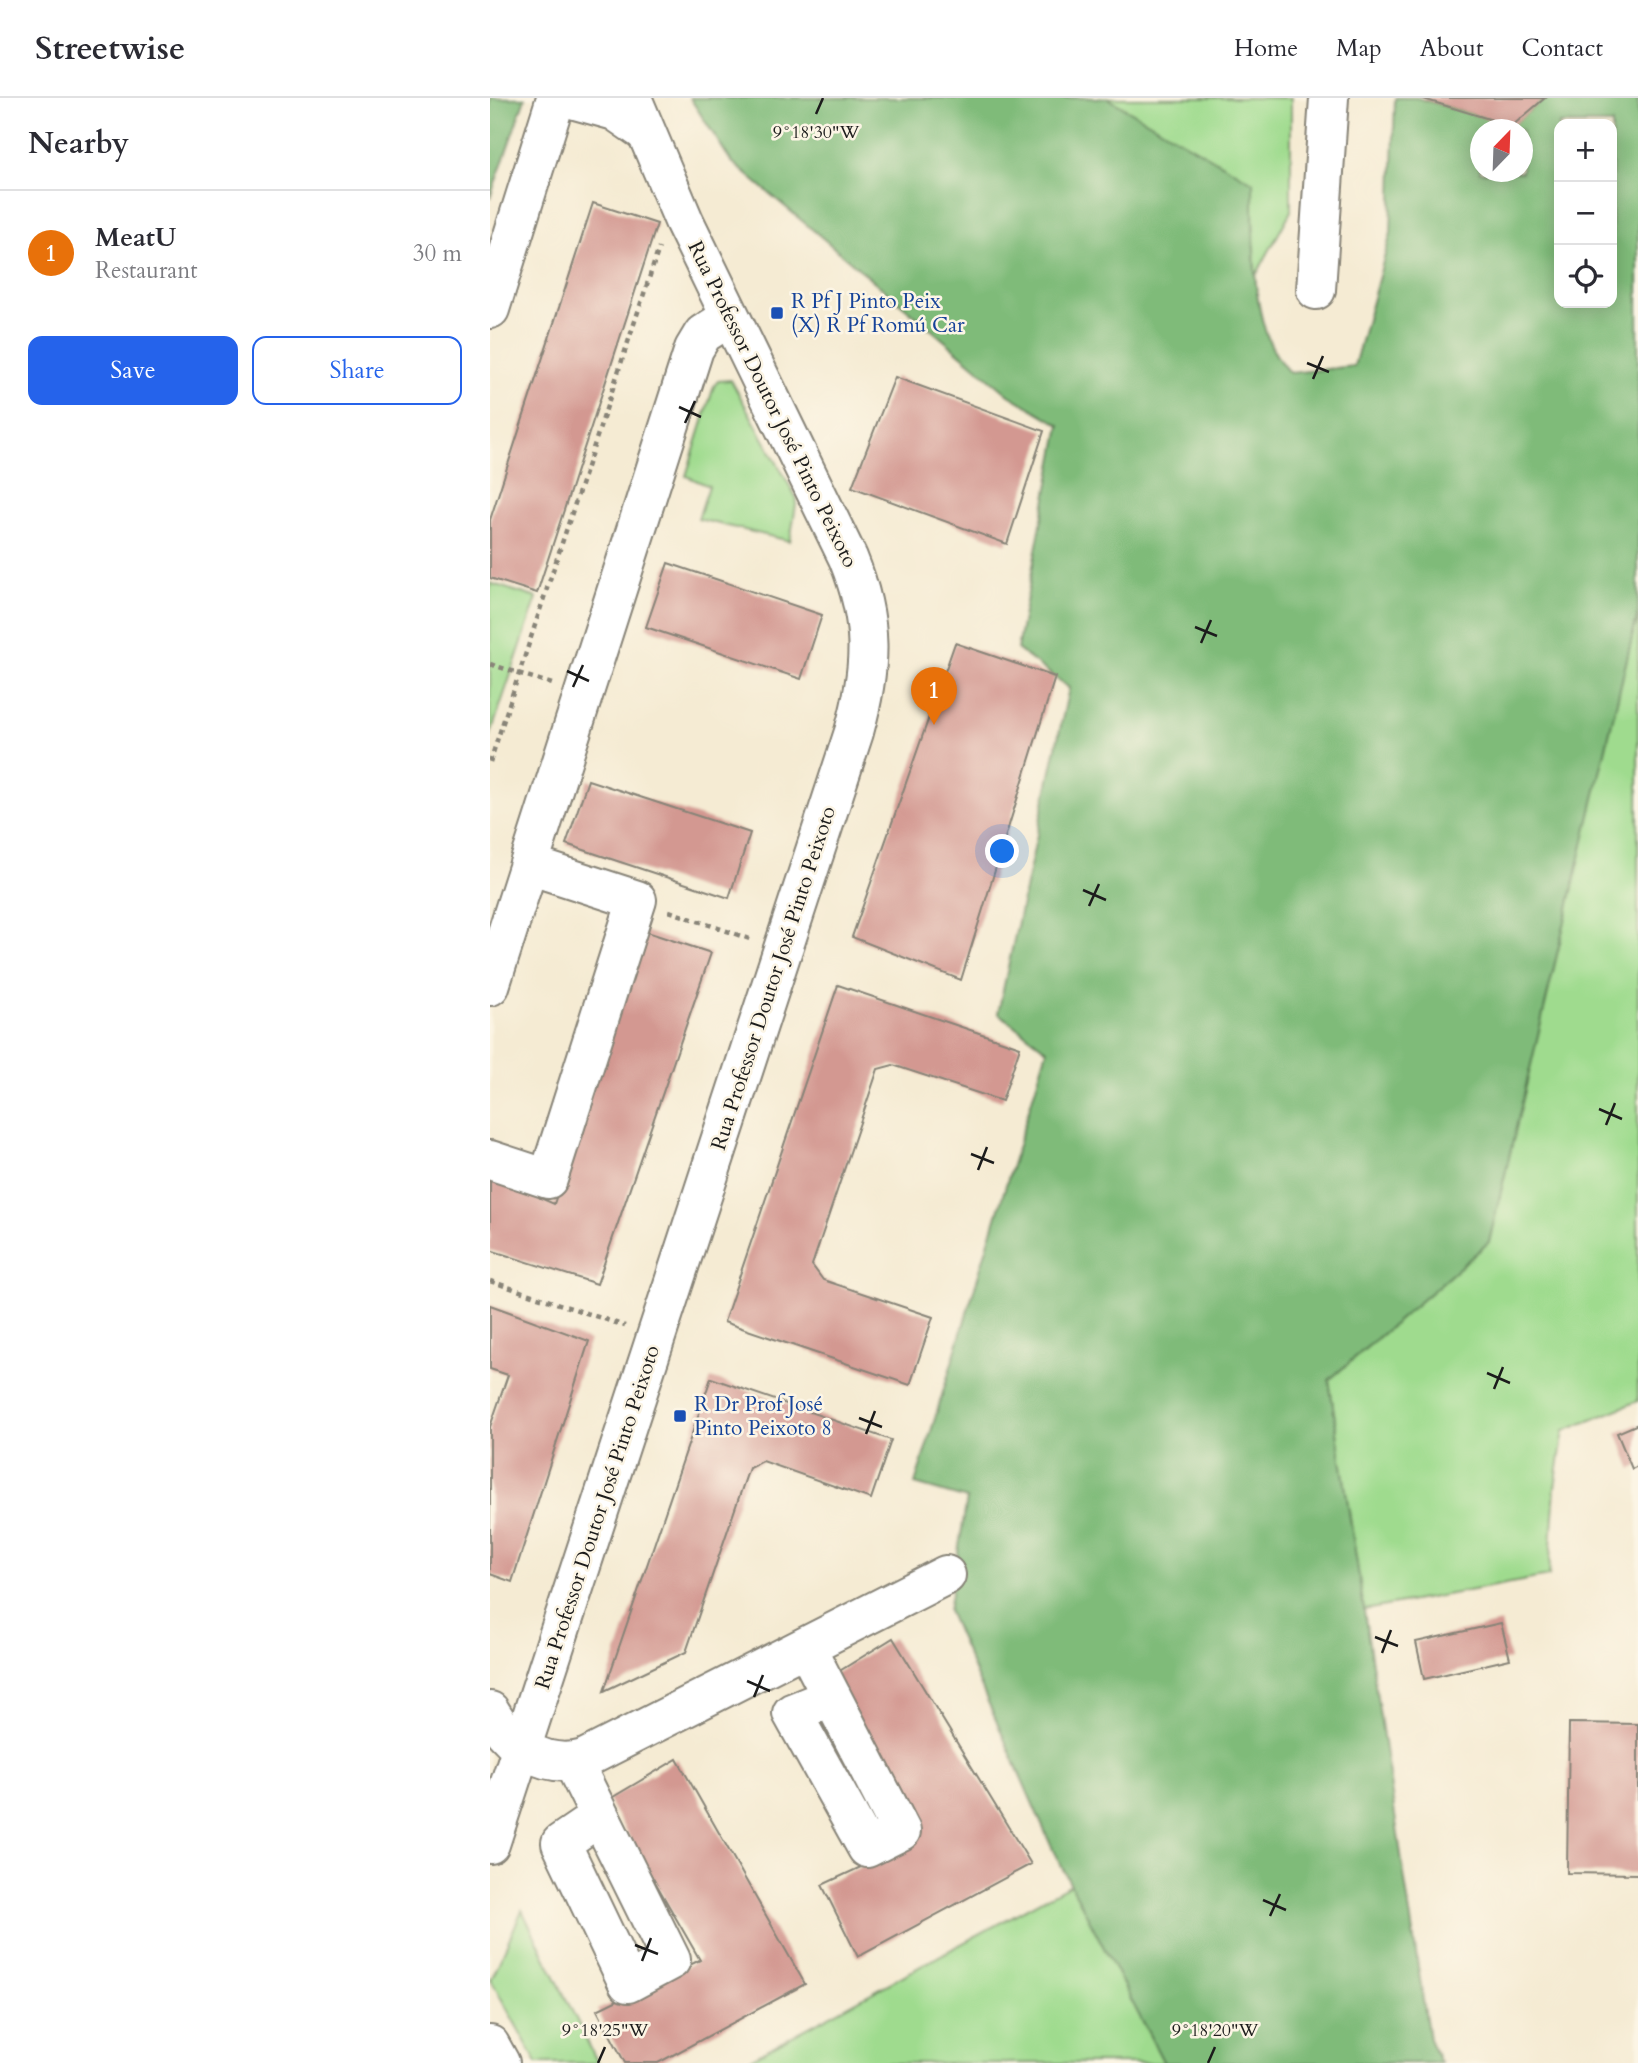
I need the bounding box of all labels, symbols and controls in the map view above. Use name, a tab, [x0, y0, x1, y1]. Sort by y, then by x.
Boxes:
text: Streetwise	[35, 26, 185, 71]
text: Home	[1234, 32, 1298, 65]
text: Map	[1336, 32, 1382, 65]
text: About	[1420, 32, 1484, 65]
text: Contact	[1522, 32, 1603, 65]
north arrow	[1470, 119, 1533, 182]
map controls	[1554, 119, 1617, 308]
button: +	[1554, 119, 1617, 182]
text: 9°18'30"W	[773, 120, 859, 145]
text: Nearby	[28, 123, 129, 164]
button: −	[1554, 182, 1617, 245]
text: MeatU	[95, 220, 176, 255]
street label: Rua Professor Doutor José Pinto Peixoto	[681, 236, 865, 572]
text: 1	[45, 238, 57, 269]
text: 30 m	[413, 238, 462, 269]
button: locate	[1554, 245, 1617, 308]
text: Restaurant	[95, 255, 198, 286]
place label: R Pf J Pinto Peix (X) R Pf Romú Car	[791, 287, 965, 340]
marker: R Pf J Pinto Peix (X) R Pf Romú Car	[769, 305, 785, 321]
button: Save	[28, 336, 238, 405]
button: Share	[252, 336, 462, 405]
pin: 1	[911, 667, 957, 725]
street label: Rua Professor Doutor José Pinto Peixoto	[704, 802, 843, 1154]
your location	[985, 834, 1019, 868]
street label: Rua Professor Doutor José Pinto Peixoto	[528, 1341, 667, 1693]
place label: R Dr Prof José Pinto Peixoto 8	[694, 1390, 832, 1443]
marker: R Dr Prof José Pinto Peixoto 8	[672, 1408, 688, 1424]
text: 9°18'25"W	[562, 2018, 648, 2043]
text: 9°18'20"W	[1172, 2018, 1258, 2043]

